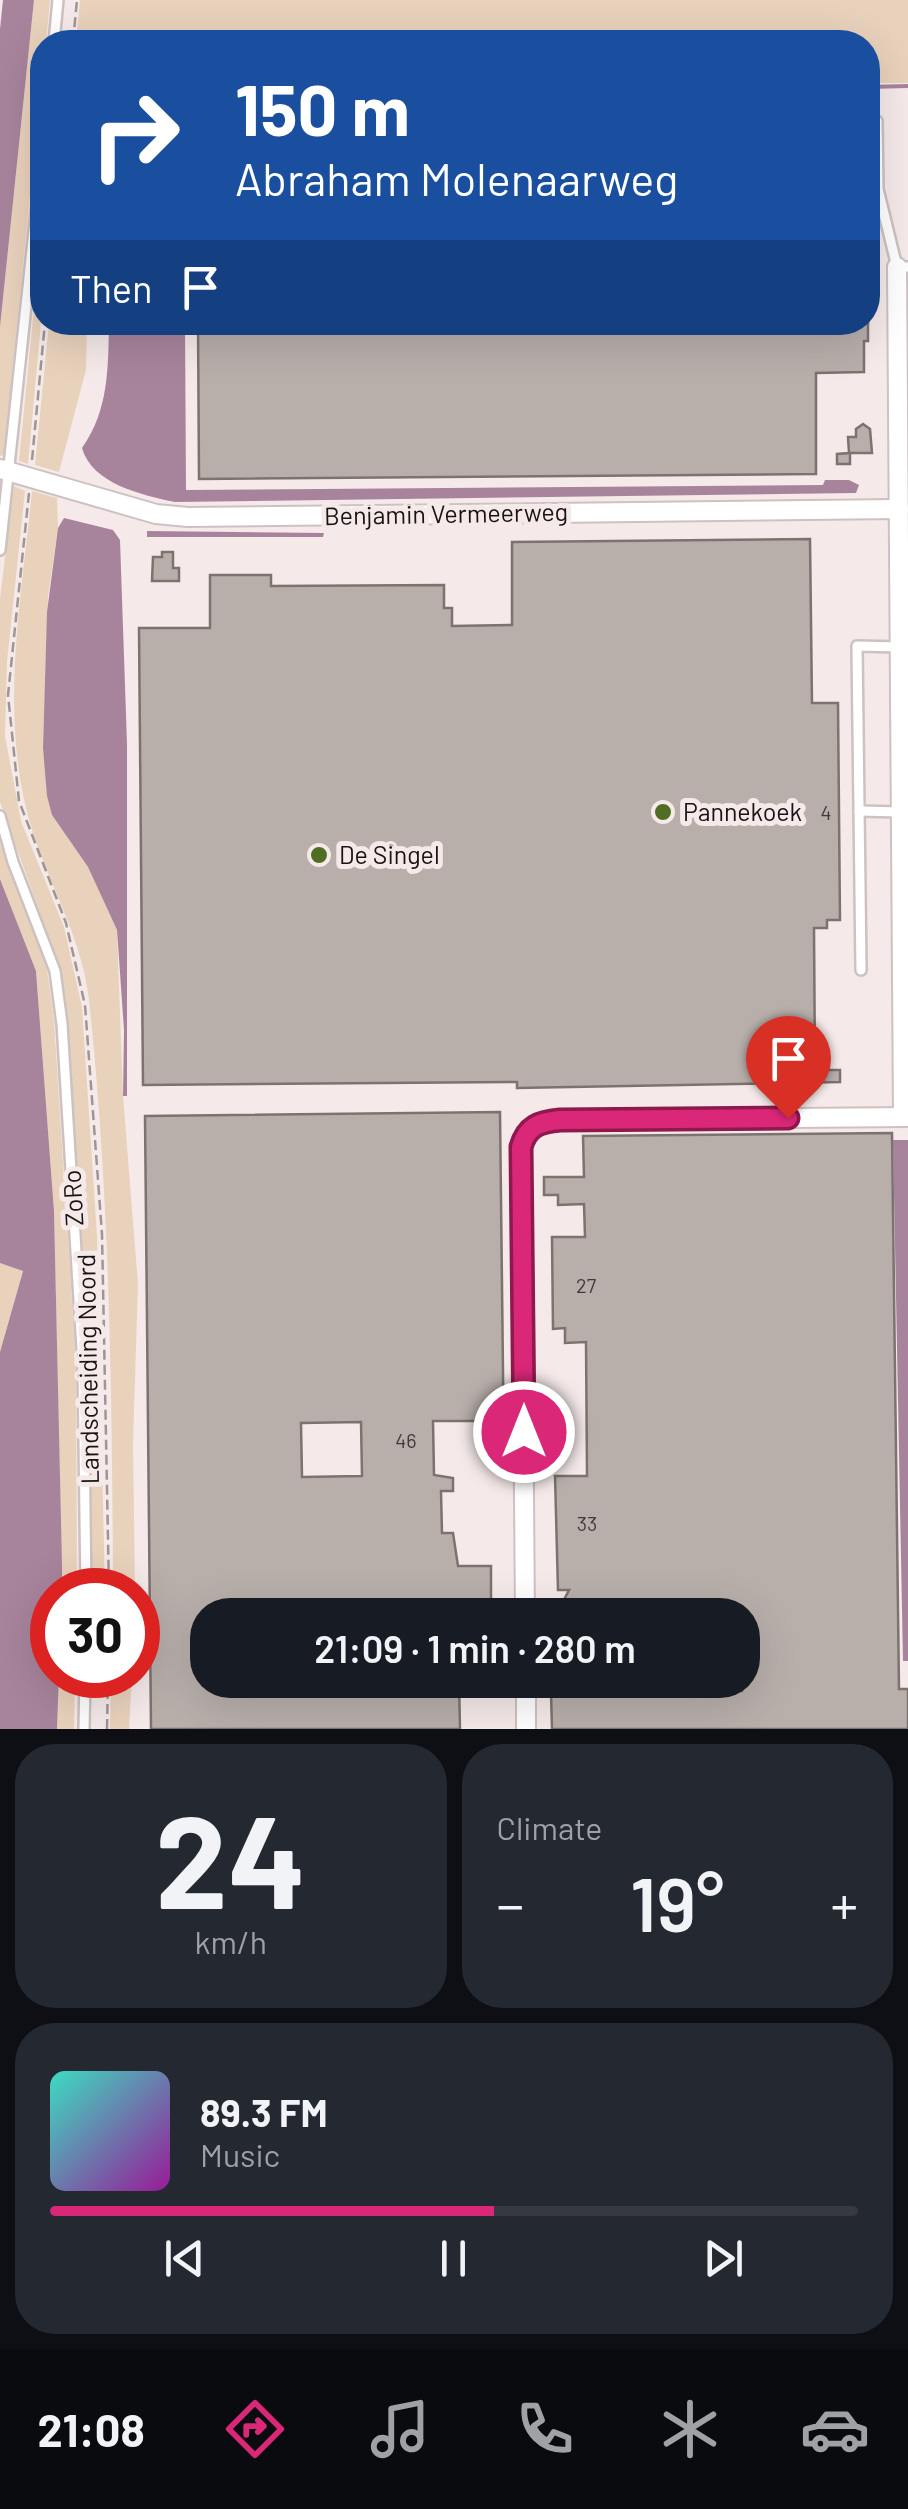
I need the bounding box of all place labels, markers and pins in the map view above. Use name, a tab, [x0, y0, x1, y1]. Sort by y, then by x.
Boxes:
place label: Pannekoek	[683, 796, 802, 826]
marker: Pannekoek	[652, 801, 674, 823]
place label: De Singel	[339, 839, 440, 869]
marker: De Singel	[308, 844, 330, 866]
pin	[746, 1016, 831, 1119]

